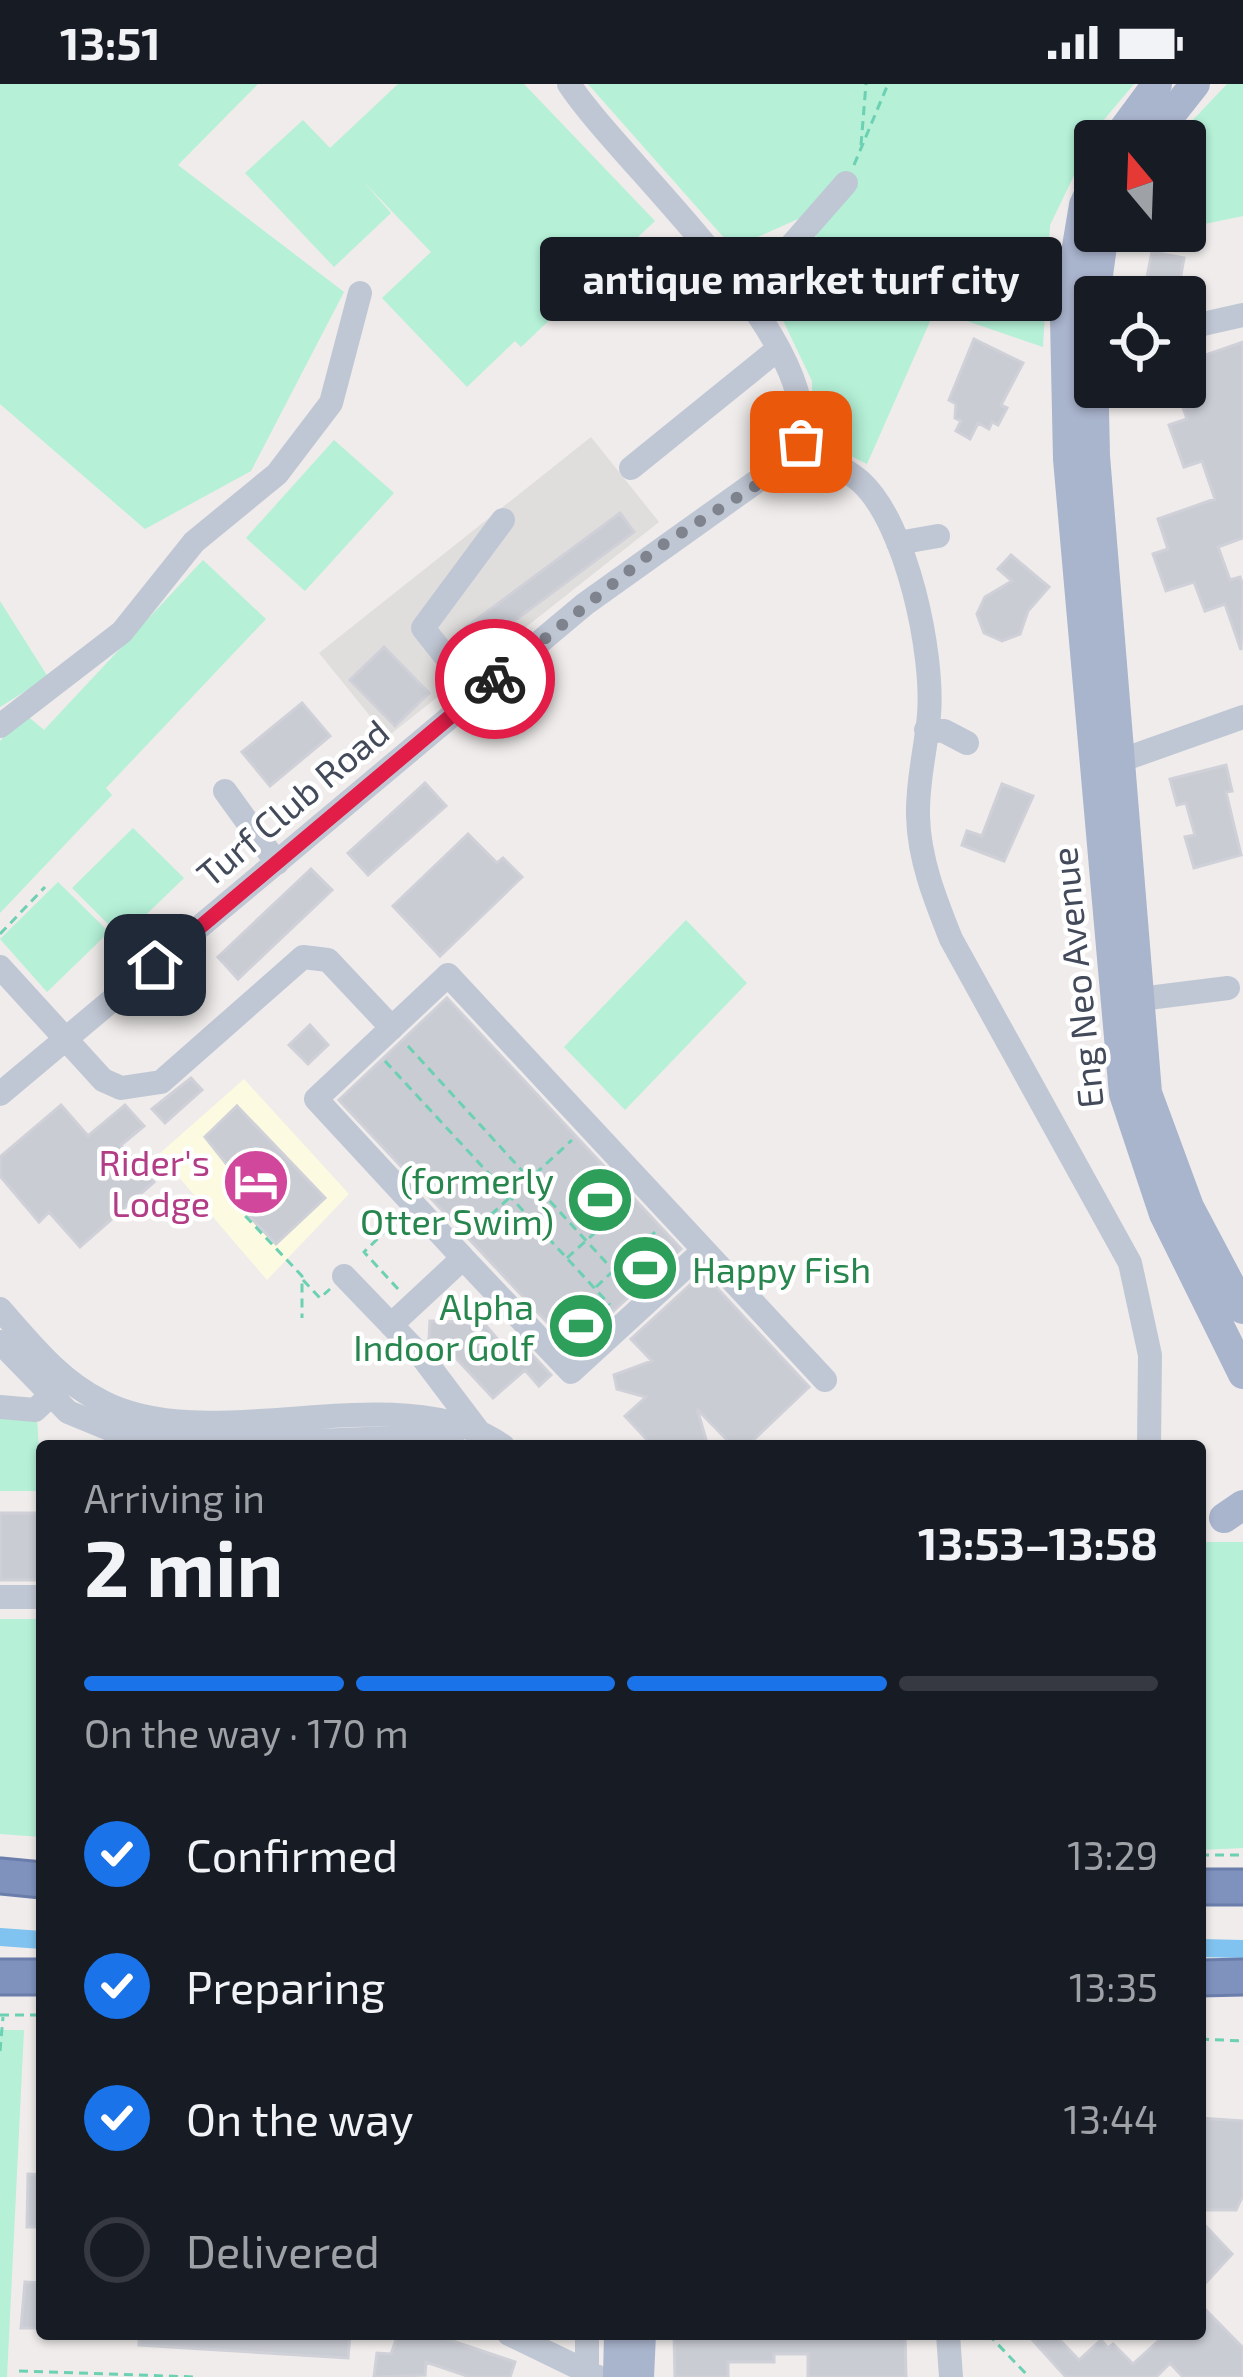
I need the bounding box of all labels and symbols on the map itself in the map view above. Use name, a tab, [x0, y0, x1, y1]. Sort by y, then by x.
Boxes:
north arrow	[1074, 120, 1206, 252]
callout: antique market turf city	[540, 238, 1062, 322]
pin	[750, 391, 852, 493]
courier	[435, 619, 555, 739]
street label: Turf Club Road	[187, 709, 397, 895]
street label: Eng Neo Avenue	[1041, 845, 1111, 1111]
pin	[104, 914, 206, 1016]
place label: Rider's Lodge	[99, 1140, 210, 1224]
hotel icon: Rider's Lodge	[221, 1147, 291, 1217]
place label: (formerly Otter Swim)	[360, 1158, 554, 1242]
sports icon: (formerly Otter Swim)	[565, 1165, 635, 1235]
sports icon: Happy Fish	[610, 1233, 680, 1303]
place label: Happy Fish	[692, 1247, 871, 1290]
place label: Alpha Indoor Golf	[353, 1284, 535, 1368]
sports icon: Alpha Indoor Golf	[546, 1291, 616, 1361]

